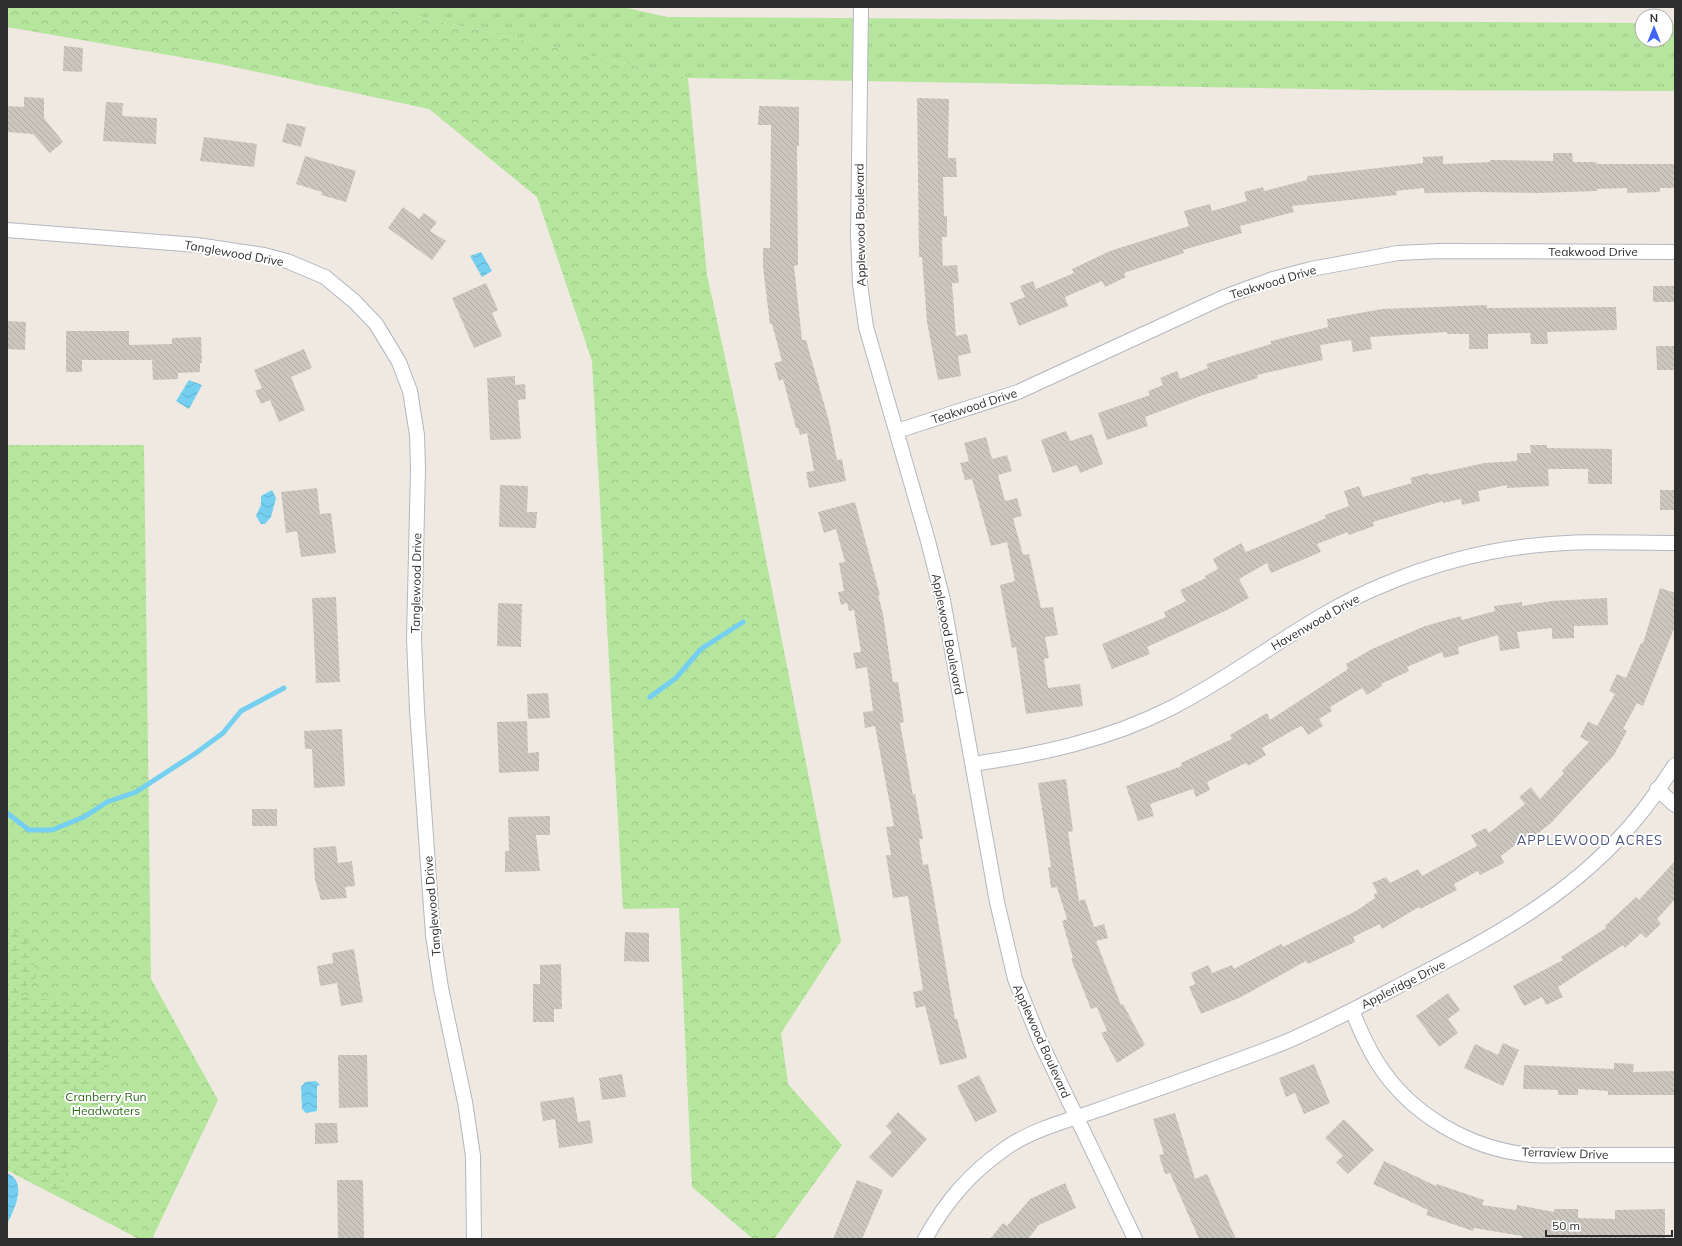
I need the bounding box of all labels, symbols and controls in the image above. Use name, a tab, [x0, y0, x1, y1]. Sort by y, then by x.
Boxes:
north arrow	[1634, 8, 1674, 48]
text: N	[1650, 11, 1658, 25]
street label: Applewood Boulevard	[851, 163, 869, 287]
street label: Tanglewood Drive	[183, 237, 285, 269]
street label: Teakwood Drive	[1548, 244, 1638, 259]
street label: Teakwood Drive	[1228, 262, 1318, 302]
street label: Teakwood Drive	[929, 385, 1019, 427]
street label: Tanglewood Drive	[408, 533, 424, 633]
street label: Applewood Boulevard	[929, 572, 967, 696]
street label: Havenwood Drive	[1268, 591, 1362, 653]
district label: APPLEWOOD ACRES	[1517, 832, 1663, 848]
street label: Tanglewood Drive	[420, 855, 444, 957]
street label: Appleridge Drive	[1358, 956, 1448, 1012]
street label: Applewood Boulevard	[1010, 982, 1074, 1100]
park label: Cranberry Run Headwaters	[65, 1089, 147, 1118]
street label: Terraview Drive	[1521, 1144, 1609, 1162]
scale bar	[1546, 1212, 1672, 1238]
text: 50 m	[1552, 1218, 1580, 1233]

